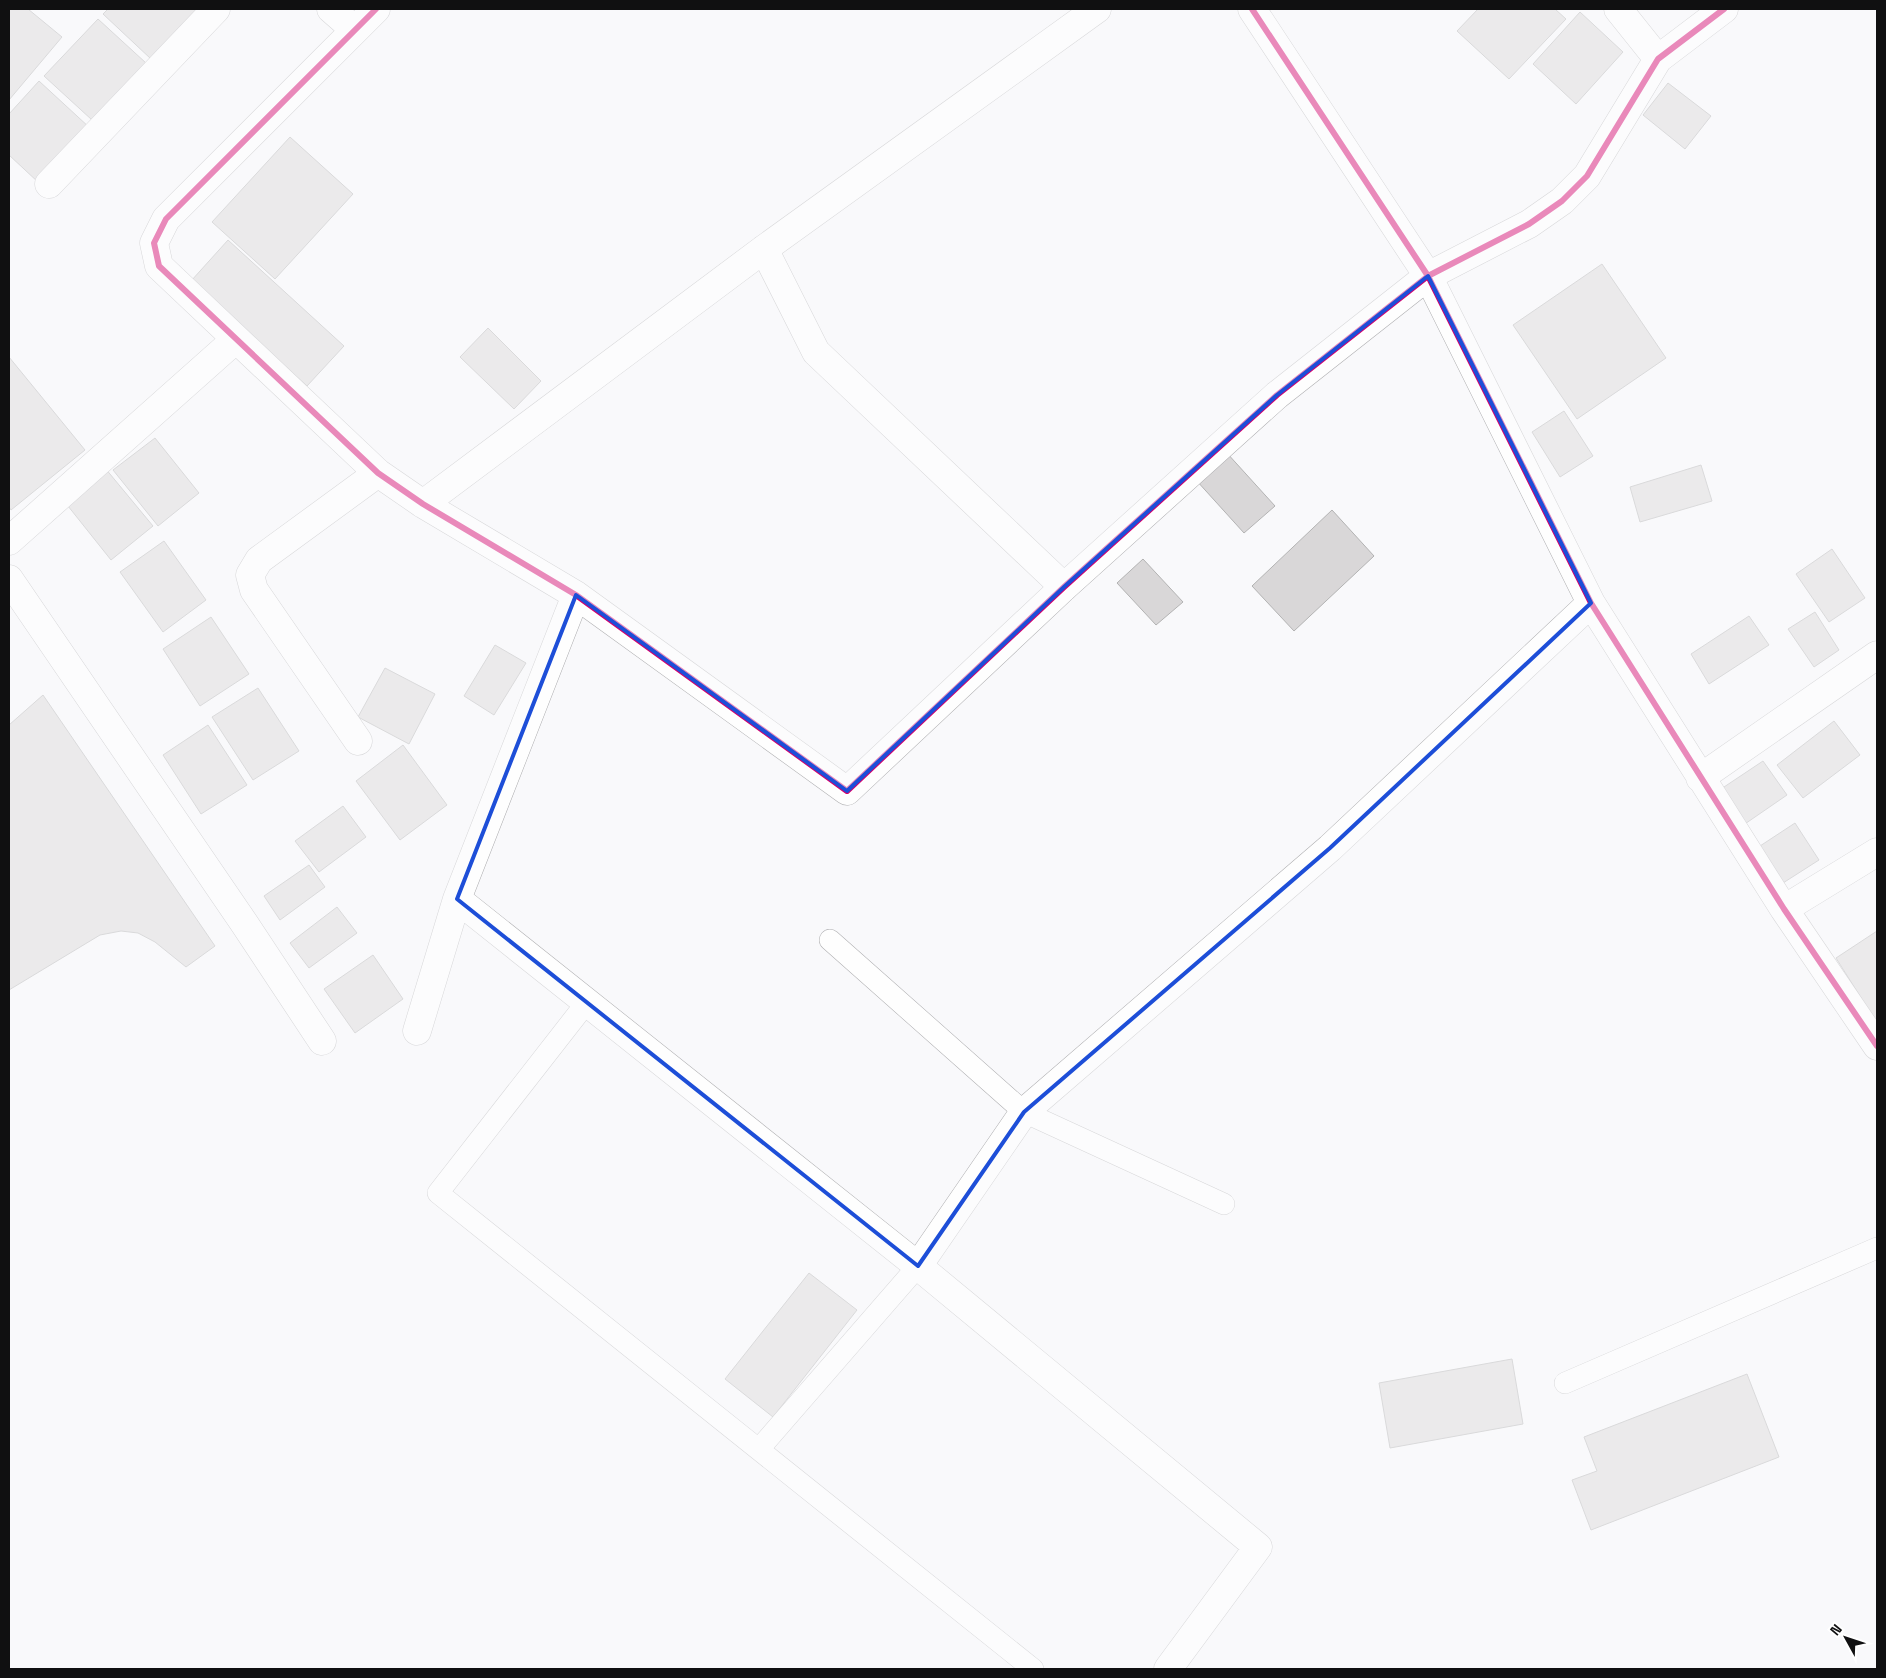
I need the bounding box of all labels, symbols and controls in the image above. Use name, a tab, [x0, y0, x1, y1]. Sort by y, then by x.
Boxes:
north arrow	[1821, 1613, 1871, 1663]
text: N	[1826, 1620, 1846, 1639]

